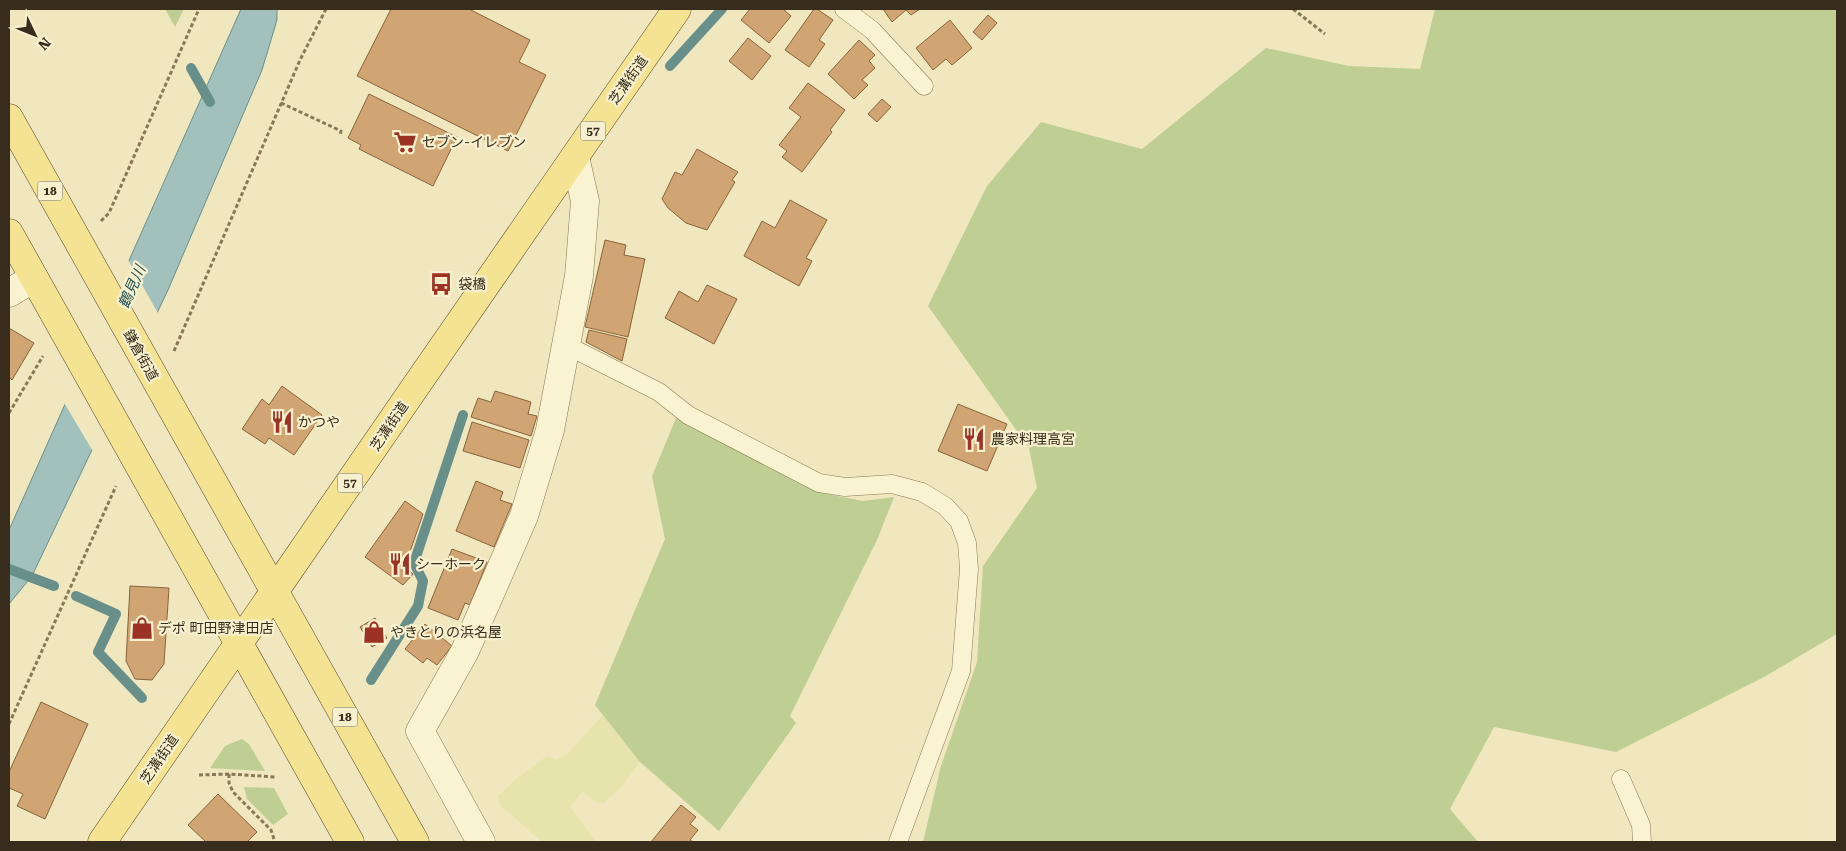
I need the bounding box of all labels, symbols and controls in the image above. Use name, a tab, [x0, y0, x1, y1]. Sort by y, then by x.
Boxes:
north arrow	[10, 10, 60, 60]
text: N	[35, 34, 54, 53]
street label: 芝溝街道	[605, 52, 651, 108]
road number: 57	[580, 122, 606, 140]
supermarket icon: セブン-イレブン	[392, 129, 418, 155]
place label: セブン-イレブン	[422, 134, 526, 150]
road number: 18	[38, 182, 62, 200]
water label: 鶴見川	[115, 261, 150, 311]
bus stop icon: 袋橋	[428, 271, 454, 297]
place label: 袋橋	[458, 276, 486, 292]
street label: 鎌倉街道	[120, 327, 162, 383]
street label: 芝溝街道	[367, 398, 411, 454]
restaurant icon: かつや	[269, 409, 295, 435]
place label: かつや	[298, 414, 340, 430]
restaurant icon: 農家料理高宮	[961, 426, 987, 452]
place label: 農家料理高宮	[991, 431, 1075, 447]
road number: 57	[338, 473, 362, 492]
restaurant icon: シーホーク	[387, 551, 413, 577]
place label: シーホーク	[416, 556, 486, 572]
shop icon: デポ 町田野津田店	[129, 615, 155, 641]
shop icon: やきとりの浜名屋	[361, 619, 387, 645]
place label: デポ 町田野津田店	[158, 620, 274, 636]
place label: やきとりの浜名屋	[390, 624, 502, 640]
road number: 18	[332, 708, 358, 726]
street label: 芝溝街道	[137, 731, 181, 787]

